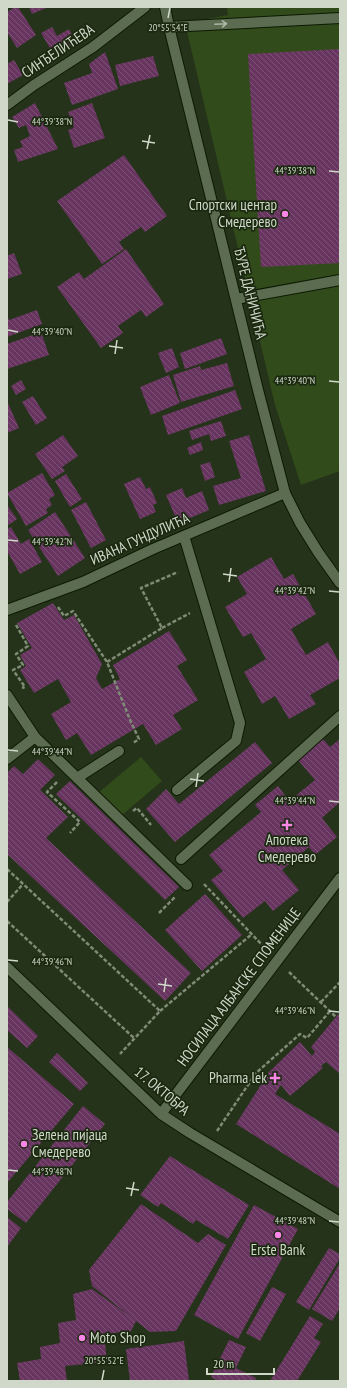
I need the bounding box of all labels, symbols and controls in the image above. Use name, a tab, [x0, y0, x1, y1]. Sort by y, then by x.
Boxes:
street label: СИНЂЕЛИЋЕВА	[18, 19, 98, 82]
one-way arrow	[215, 20, 228, 28]
text: 20°55'54"E	[148, 21, 188, 34]
text: 44°39'38"N	[32, 115, 72, 128]
text: 44°39'38"N	[275, 164, 315, 177]
place label: Спортски центар Смедерево	[189, 195, 277, 231]
marker: Спортски центар Смедерево	[280, 209, 290, 219]
street label: ЂУРЕ ДАНИЧИЋА	[230, 245, 271, 342]
text: 44°39'40"N	[32, 325, 72, 338]
text: 44°39'40"N	[275, 374, 315, 387]
street label: ИВАНА ГУНДУЛИЋА	[87, 508, 193, 569]
text: 44°39'42"N	[32, 535, 72, 548]
text: 44°39'42"N	[275, 584, 315, 597]
text: 44°39'44"N	[32, 745, 72, 758]
text: 44°39'44"N	[275, 794, 315, 807]
marker: Апотека Смедерево	[282, 820, 292, 830]
place label: Апотека Смедерево	[258, 830, 316, 866]
street label: НОСИЛАЦА АЛБАНСКЕ СПОМЕНИЦЕ	[173, 904, 304, 1070]
text: 44°39'46"N	[32, 955, 72, 968]
text: 44°39'46"N	[275, 1004, 315, 1017]
street label: 17. ОКТОБРА	[131, 1062, 195, 1120]
place label: Pharma lek	[209, 1068, 267, 1087]
marker: Pharma lek	[270, 1073, 280, 1083]
place label: Зелена пијаца Смедерево	[32, 1125, 107, 1161]
marker: Зелена пијаца Смедерево	[19, 1139, 29, 1149]
text: 44°39'48"N	[32, 1165, 72, 1178]
text: 44°39'48"N	[275, 1214, 315, 1227]
marker: Erste Bank	[273, 1230, 283, 1240]
place label: Erste Bank	[251, 1240, 305, 1259]
place label: Moto Shop	[90, 1328, 146, 1347]
marker: Moto Shop	[77, 1333, 87, 1343]
scale bar	[207, 1350, 274, 1376]
text: 20°55'52"E	[84, 1354, 124, 1367]
text: 20 m	[213, 1356, 234, 1371]

